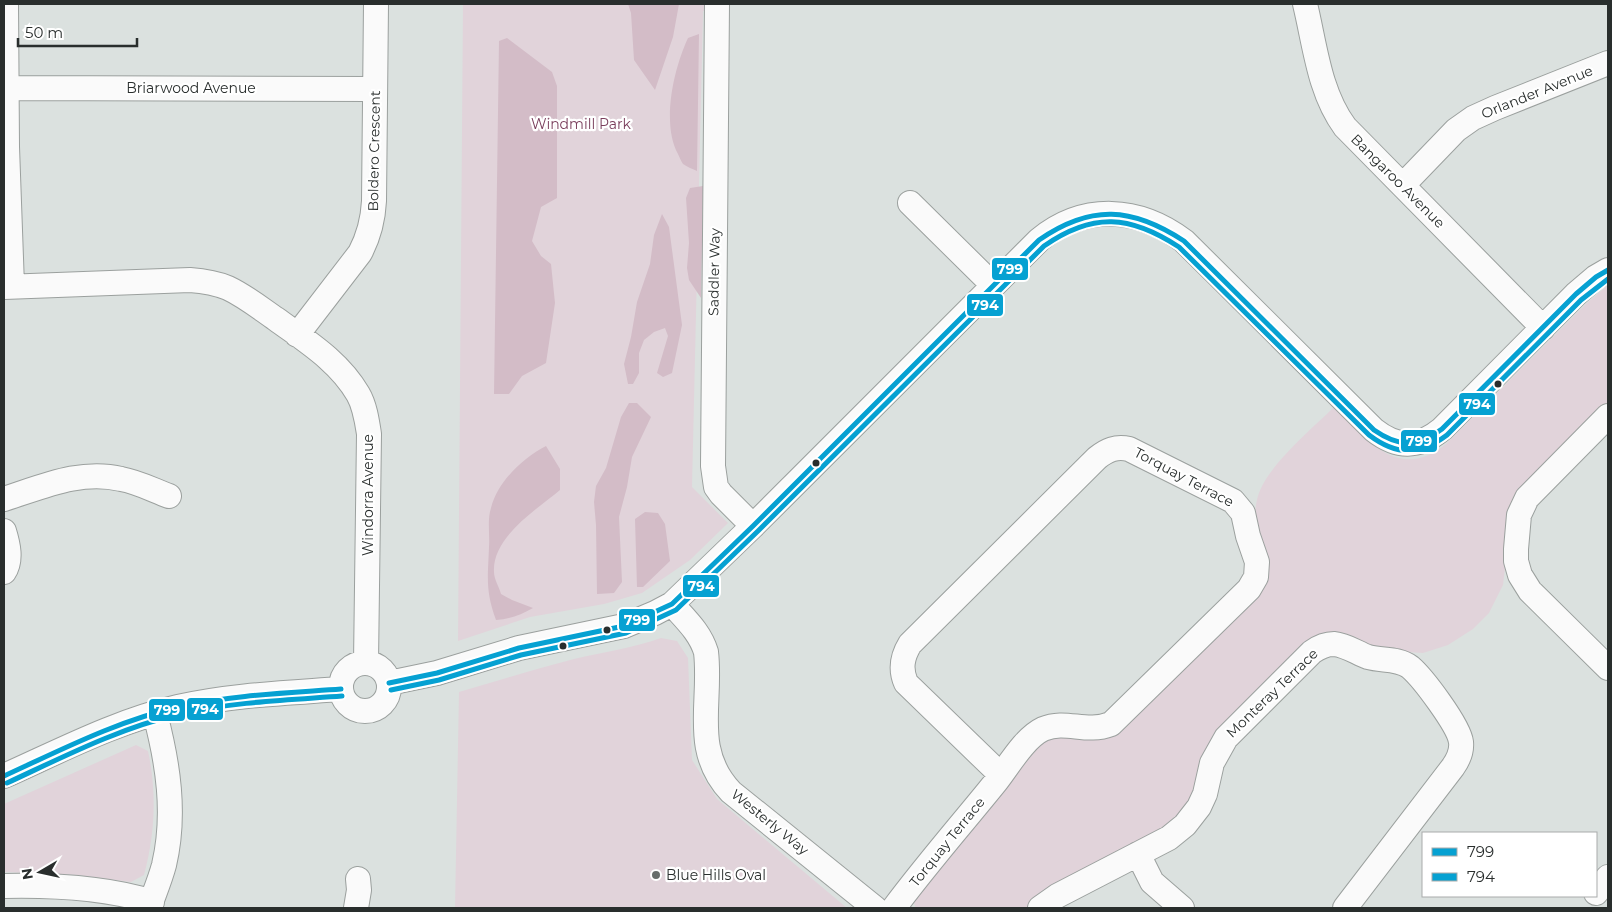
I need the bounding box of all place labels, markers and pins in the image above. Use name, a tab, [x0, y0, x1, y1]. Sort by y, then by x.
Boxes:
unlabelled marker	[1493, 379, 1503, 389]
unlabelled marker	[811, 458, 821, 468]
unlabelled marker	[602, 625, 612, 635]
unlabelled marker	[558, 641, 568, 651]
place label: Blue Hills Oval	[666, 866, 766, 884]
marker: Blue Hills Oval	[650, 869, 662, 881]

